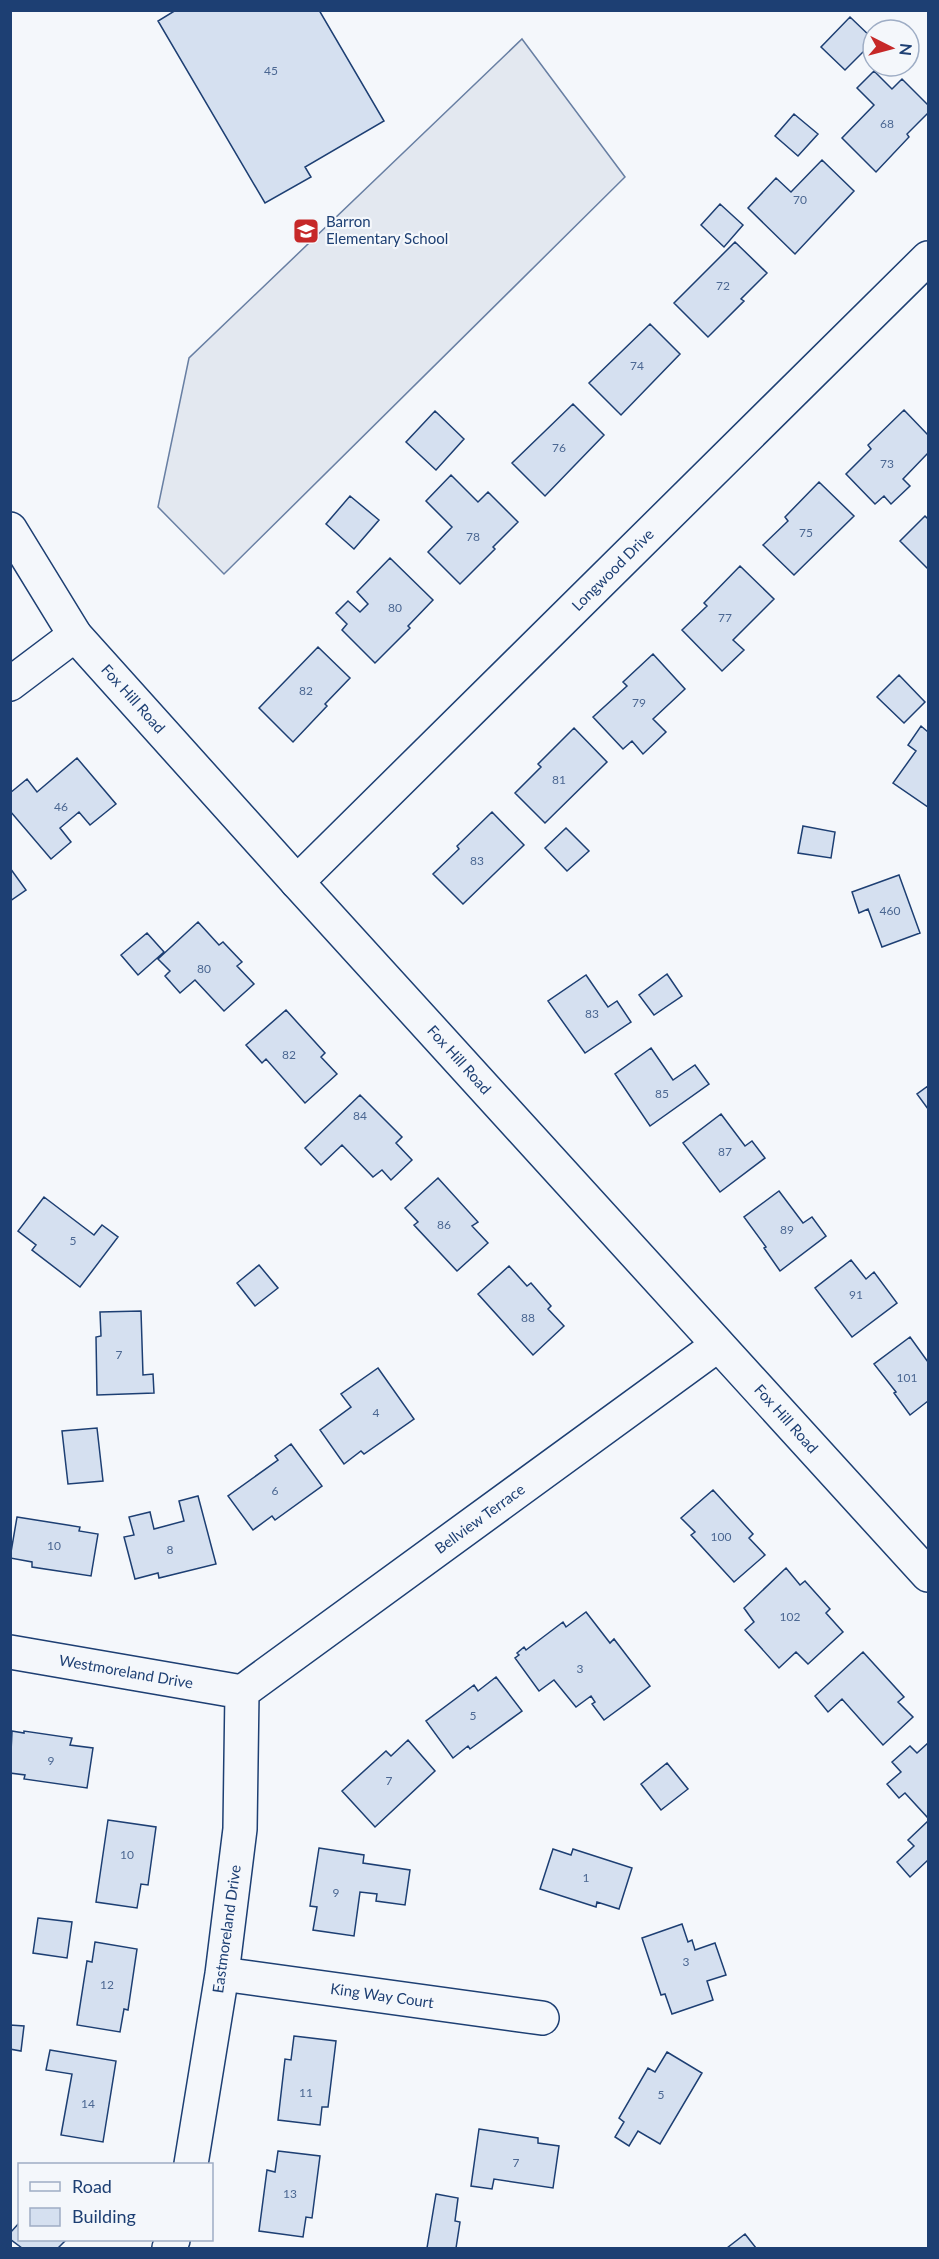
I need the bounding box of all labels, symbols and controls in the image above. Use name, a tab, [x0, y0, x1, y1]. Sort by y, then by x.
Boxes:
north arrow	[861, 18, 921, 78]
text: N	[896, 42, 917, 57]
house number: 45	[264, 63, 278, 78]
house number: 68	[880, 116, 894, 131]
house number: 70	[793, 192, 807, 207]
place label: Barron Elementary School	[326, 212, 448, 247]
school or university icon: Barron Elementary School	[291, 216, 321, 246]
house number: 72	[716, 278, 730, 293]
house number: 74	[630, 358, 644, 373]
house number: 76	[552, 440, 566, 455]
house number: 73	[880, 456, 894, 471]
street label: Longwood Drive	[568, 525, 657, 614]
house number: 75	[799, 525, 813, 540]
house number: 78	[466, 529, 480, 544]
house number: 80	[388, 600, 402, 615]
house number: 77	[718, 610, 732, 625]
street label: Fox Hill Road	[98, 660, 169, 736]
house number: 82	[299, 683, 313, 698]
house number: 79	[632, 695, 646, 710]
house number: 81	[552, 772, 566, 787]
house number: 46	[54, 799, 68, 814]
house number: 83	[470, 853, 484, 868]
house number: 460	[880, 903, 900, 918]
house number: 80	[197, 961, 211, 976]
house number: 83	[585, 1006, 599, 1021]
street label: Fox Hill Road	[424, 1021, 495, 1097]
house number: 82	[282, 1047, 296, 1062]
house number: 85	[655, 1086, 669, 1101]
house number: 84	[353, 1108, 367, 1123]
house number: 87	[718, 1144, 732, 1159]
house number: 86	[437, 1217, 451, 1232]
house number: 89	[780, 1222, 794, 1237]
house number: 5	[70, 1233, 77, 1248]
house number: 91	[849, 1287, 863, 1302]
house number: 88	[521, 1310, 535, 1325]
house number: 7	[116, 1347, 123, 1362]
house number: 101	[897, 1370, 917, 1385]
street label: Fox Hill Road	[751, 1380, 822, 1456]
house number: 4	[373, 1405, 380, 1420]
street label: Bellview Terrace	[431, 1479, 528, 1557]
house number: 6	[272, 1483, 279, 1498]
house number: 100	[711, 1529, 731, 1544]
house number: 10	[47, 1538, 61, 1553]
house number: 8	[167, 1542, 174, 1557]
house number: 102	[780, 1609, 800, 1624]
street label: Westmoreland Drive	[58, 1650, 195, 1692]
house number: 3	[577, 1661, 584, 1676]
house number: 5	[470, 1708, 477, 1723]
house number: 9	[48, 1753, 55, 1768]
house number: 7	[386, 1773, 393, 1788]
house number: 10	[120, 1847, 134, 1862]
street label: Eastmoreland Drive	[208, 1864, 244, 1994]
house number: 1	[583, 1870, 590, 1885]
house number: 9	[333, 1885, 340, 1900]
house number: 3	[683, 1954, 690, 1969]
house number: 12	[100, 1977, 114, 1992]
street label: King Way Court	[329, 1979, 436, 2011]
house number: 11	[299, 2085, 313, 2100]
house number: 5	[658, 2087, 665, 2102]
house number: 14	[81, 2096, 95, 2111]
house number: 7	[513, 2155, 520, 2170]
legend	[18, 2163, 213, 2241]
text: Road	[72, 2175, 112, 2197]
house number: 13	[283, 2186, 297, 2201]
text: Building	[72, 2205, 136, 2227]

